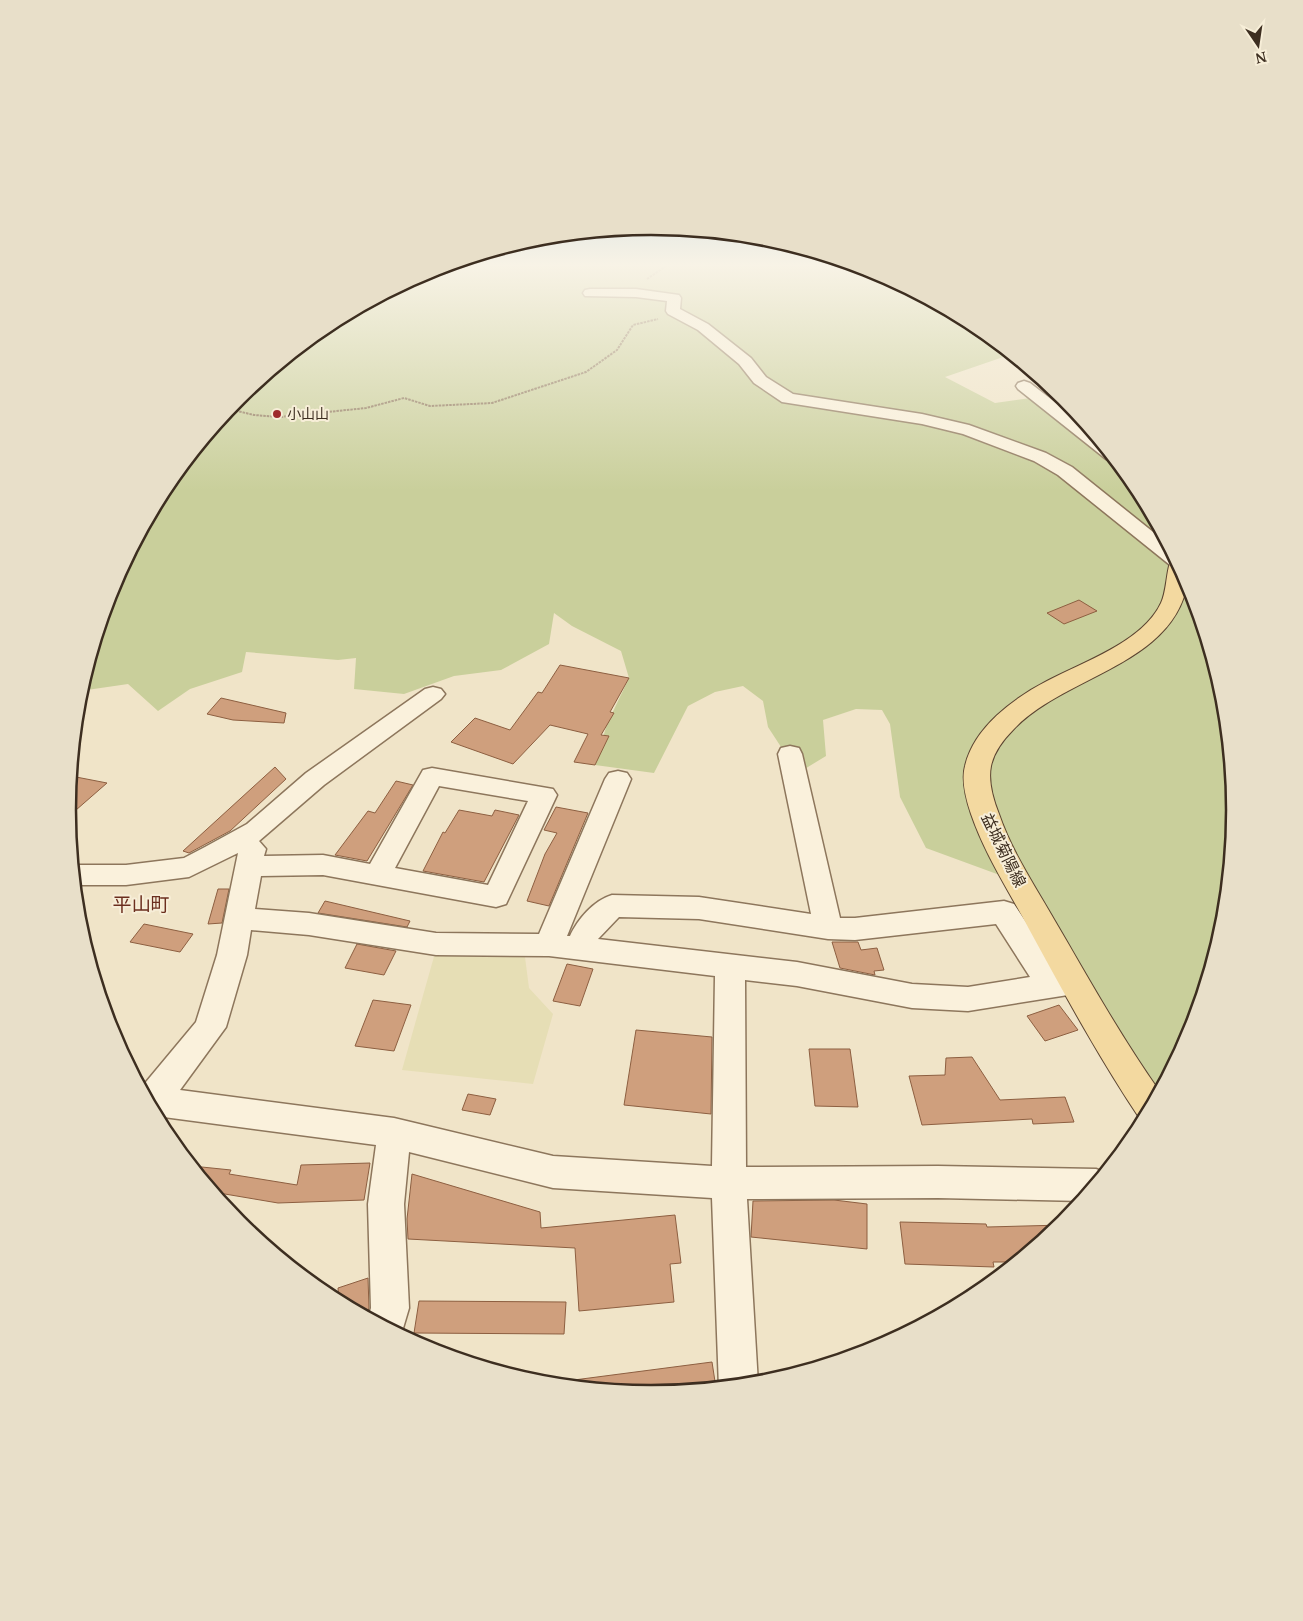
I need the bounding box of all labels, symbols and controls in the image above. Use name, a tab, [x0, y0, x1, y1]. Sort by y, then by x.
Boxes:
north arrow	[1233, 20, 1283, 70]
text: N	[1254, 48, 1269, 69]
place label: 小山山	[287, 404, 329, 423]
marker: 小山山	[271, 408, 283, 420]
street label: 益城菊陽線	[977, 809, 1031, 891]
district label: 平山町	[112, 891, 170, 917]

